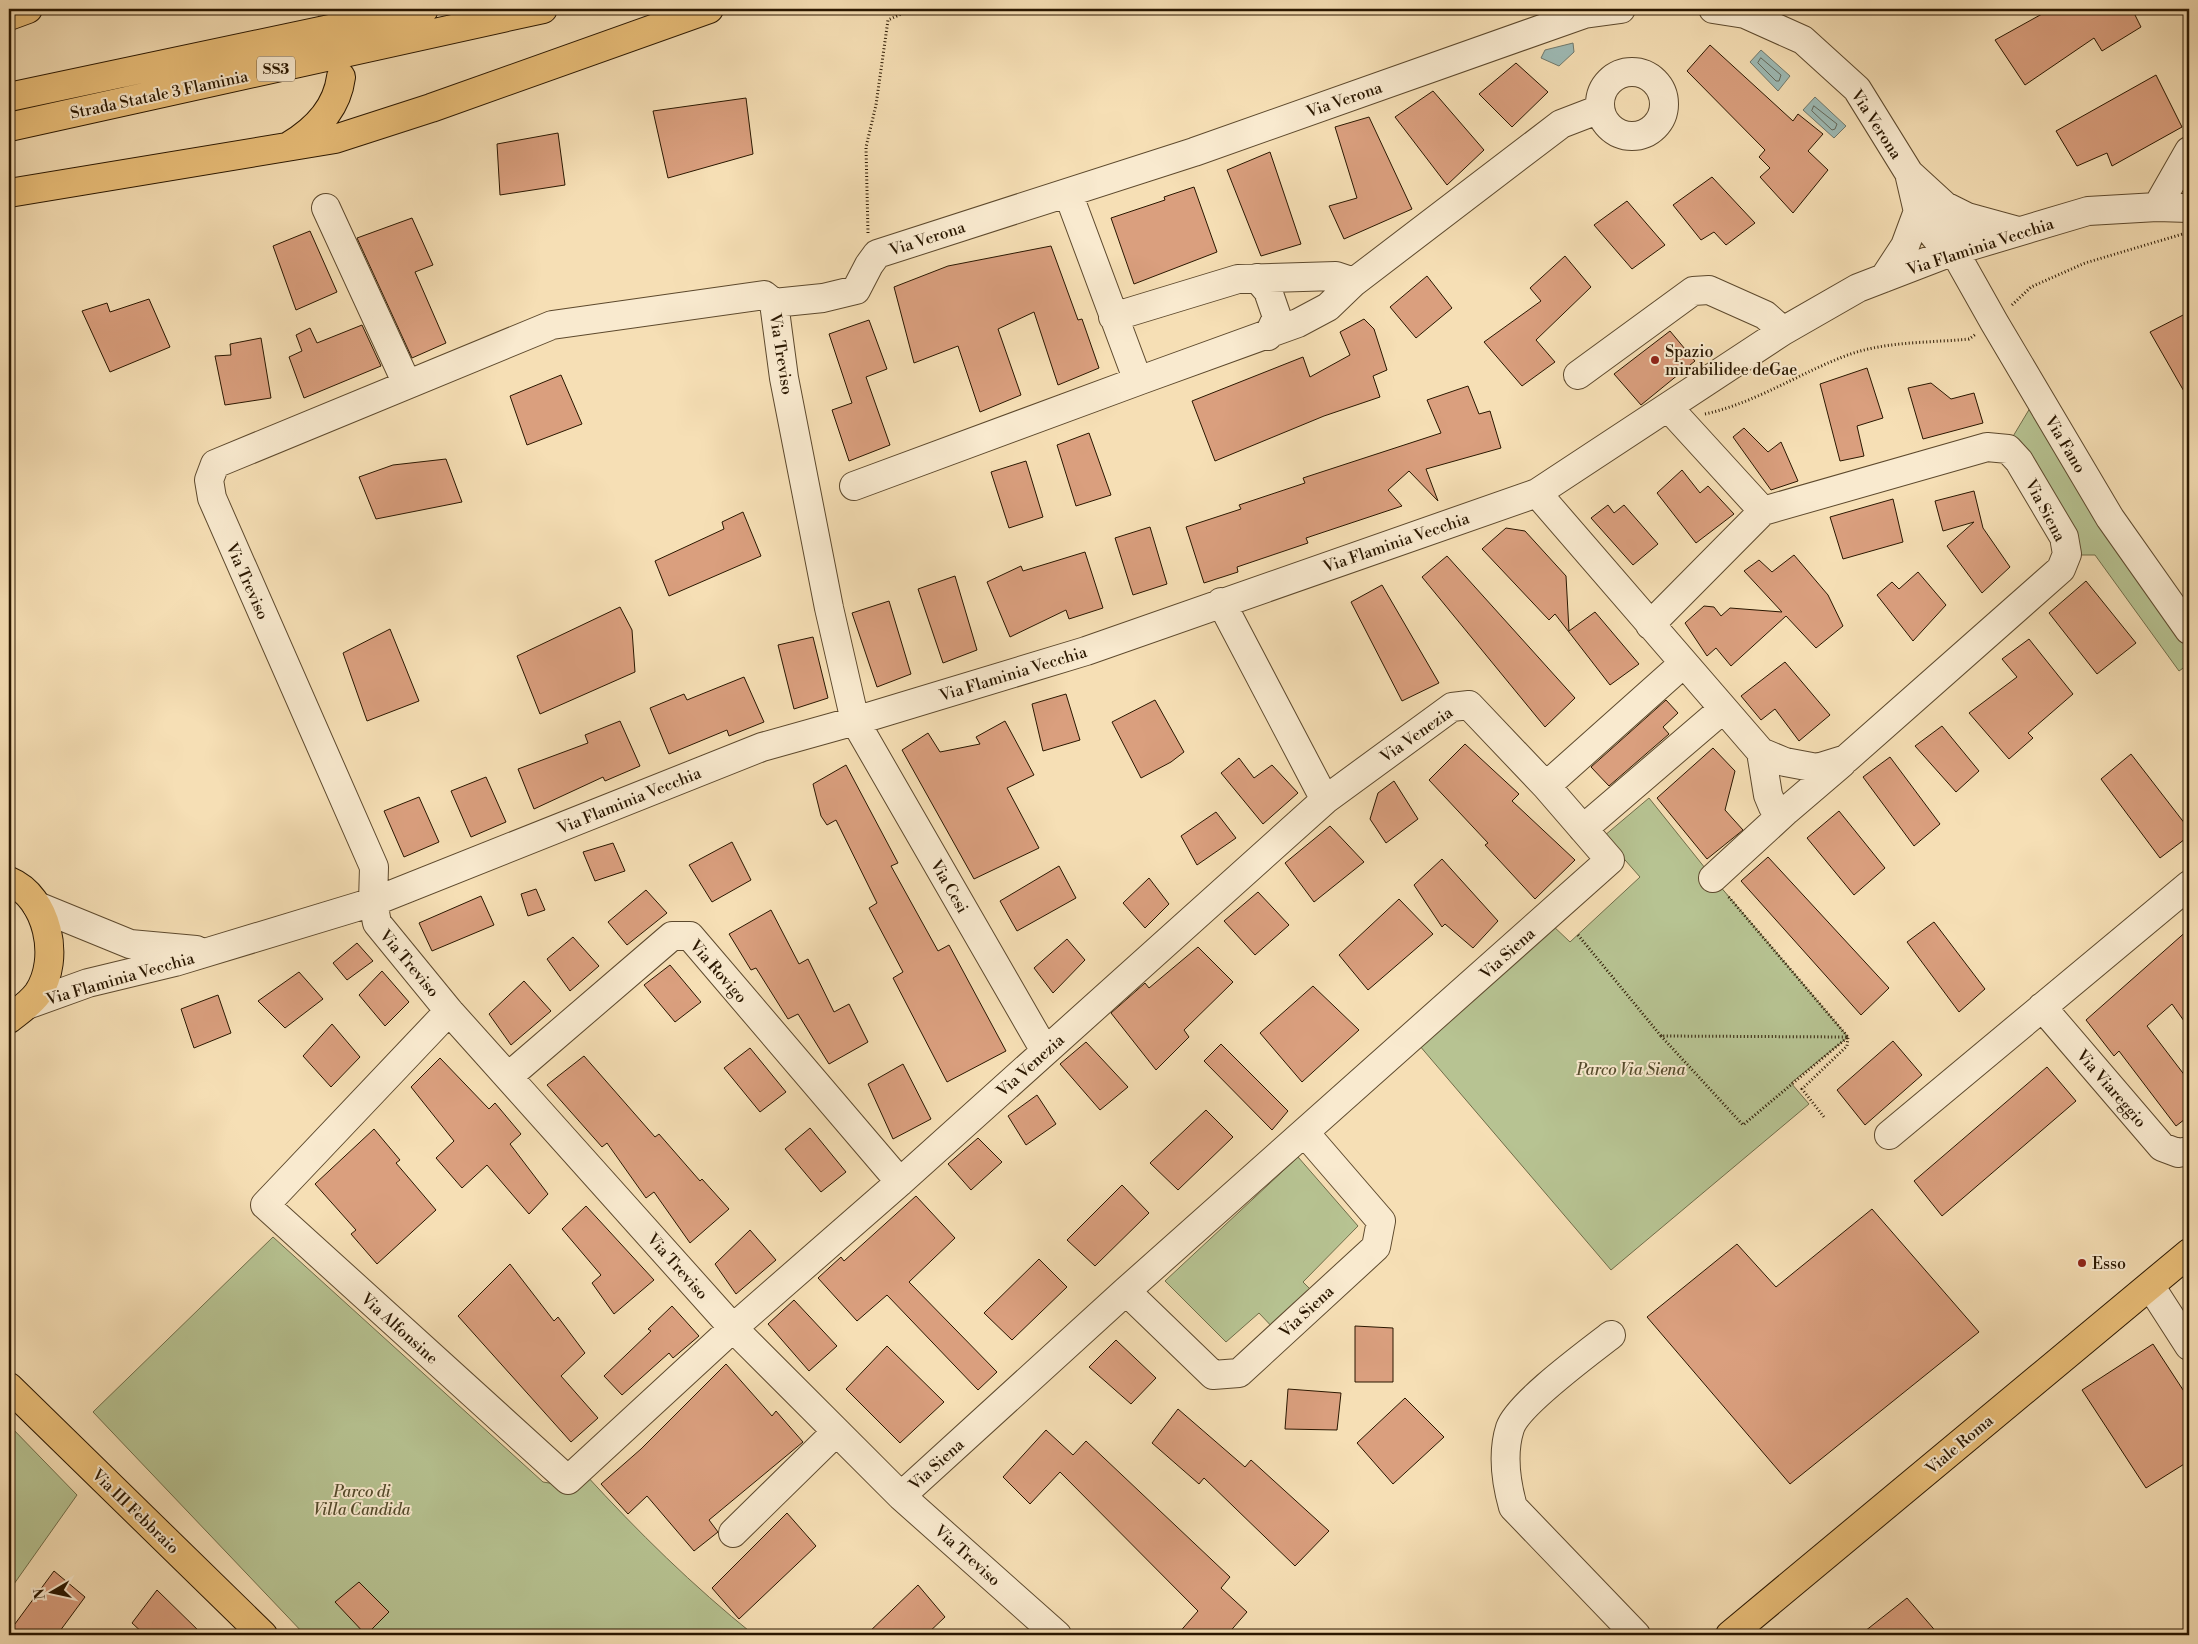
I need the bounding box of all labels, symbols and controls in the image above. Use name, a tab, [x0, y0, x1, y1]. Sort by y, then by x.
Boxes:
road number: SS3	[257, 56, 295, 82]
street label: Strada Statale 3 Flaminia	[68, 66, 251, 124]
street label: Via Verona	[1303, 77, 1386, 123]
street label: Via Verona	[1846, 85, 1906, 164]
street label: Via Flaminia Vecchia	[1903, 213, 2057, 280]
street label: Via Verona	[886, 217, 969, 261]
street label: Via Treviso	[765, 311, 797, 396]
place label: Spazio mirabilidee deGae	[1665, 342, 1797, 380]
marker: Spazio mirabilidee deGae	[1649, 354, 1661, 366]
street label: Via Fano	[2040, 411, 2090, 477]
street label: Via Siena	[2020, 475, 2070, 546]
street label: Via Flaminia Vecchia	[1320, 508, 1473, 578]
street label: Via Treviso	[221, 539, 273, 623]
street label: Via Flaminia Vecchia	[936, 642, 1090, 706]
street label: Via Venezia	[1376, 702, 1457, 768]
street label: Via Flaminia Vecchia	[554, 763, 705, 839]
street label: Via Cesi	[925, 855, 972, 917]
street label: Via Siena	[1475, 923, 1540, 984]
street label: Via Treviso	[375, 925, 443, 1001]
street label: Via Rovigo	[685, 935, 751, 1007]
street label: Via Flaminia Vecchia	[43, 948, 198, 1010]
street label: Via Venezia	[992, 1030, 1069, 1102]
street label: Via Viareggio	[2071, 1045, 2151, 1132]
park label: Parco Via Siena	[1576, 1060, 1686, 1080]
street label: Via Treviso	[642, 1229, 712, 1304]
place label: Esso	[2092, 1254, 2126, 1274]
marker: Esso	[2076, 1257, 2088, 1269]
street label: Via Siena	[1274, 1281, 1339, 1343]
street label: Via Alfonsine	[356, 1288, 442, 1369]
street label: Viale Roma	[1921, 1410, 1998, 1479]
street label: Via Siena	[904, 1434, 969, 1495]
street label: Via III Febbraio	[87, 1464, 183, 1558]
park label: Parco di Villa Candida	[314, 1482, 411, 1520]
street label: Via Treviso	[929, 1520, 1004, 1591]
north arrow	[28, 1566, 78, 1616]
text: N	[30, 1587, 50, 1601]

